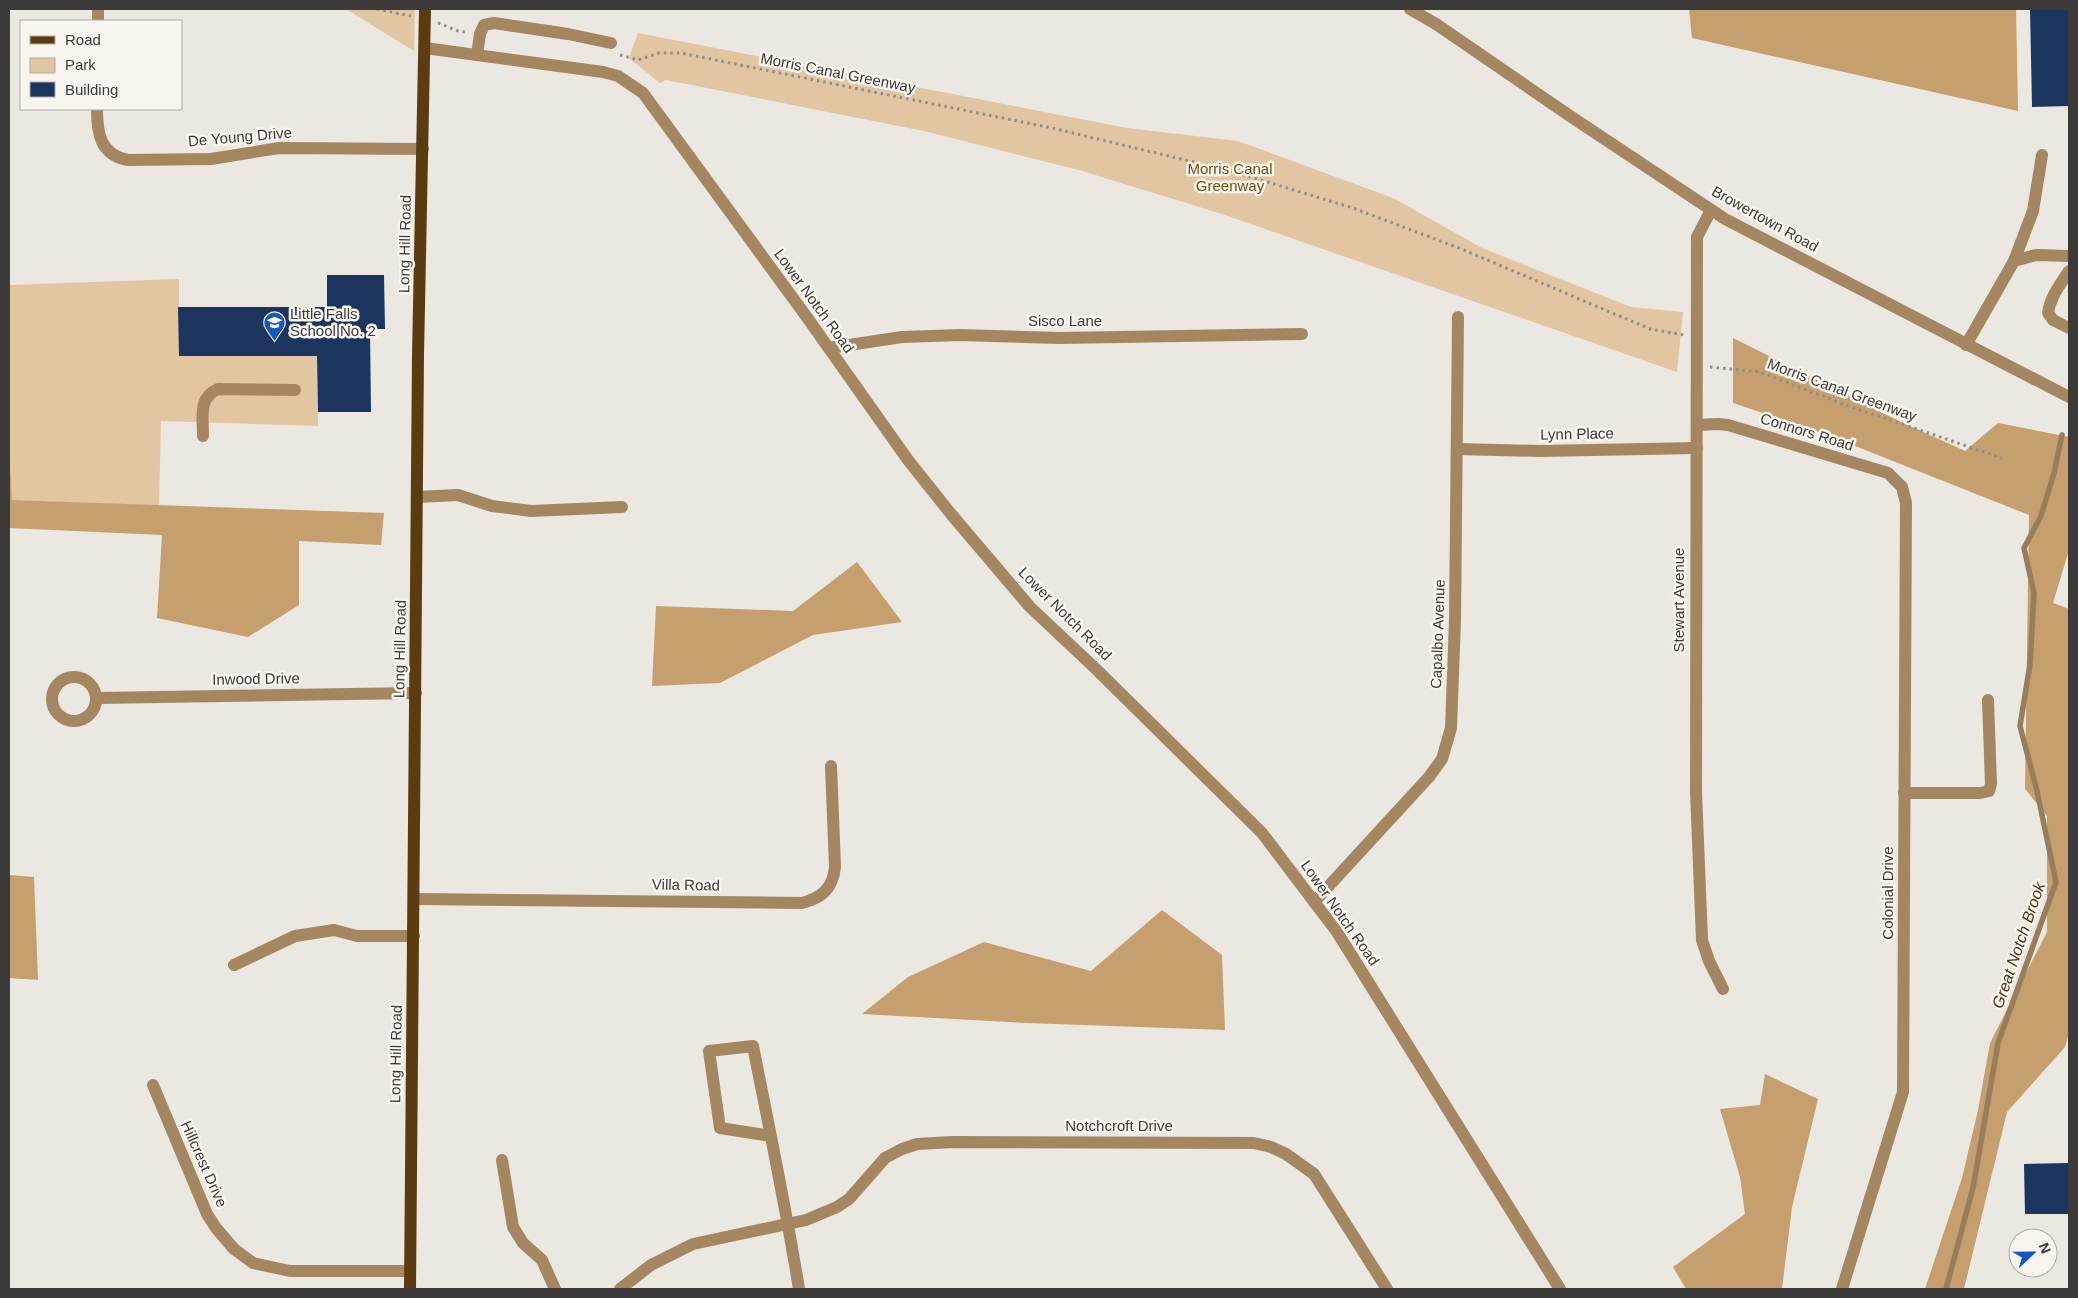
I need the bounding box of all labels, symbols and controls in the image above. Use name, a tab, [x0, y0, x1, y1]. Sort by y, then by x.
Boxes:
legend	[20, 20, 182, 110]
text: Road	[65, 31, 101, 48]
street label: Morris Canal Greenway	[759, 49, 918, 96]
text: Park	[65, 56, 96, 73]
text: Building	[65, 81, 118, 98]
street label: De Young Drive	[187, 123, 293, 150]
park label: Morris Canal Greenway	[1187, 160, 1273, 194]
street label: Browertown Road	[1709, 182, 1822, 255]
street label: Long Hill Road	[395, 195, 414, 293]
street label: Lower Notch Road	[771, 245, 858, 356]
place label: Little Falls School No. 2	[290, 305, 376, 339]
school or university icon: Little Falls School No. 2	[262, 311, 286, 342]
street label: Sisco Lane	[1028, 312, 1102, 329]
street label: Morris Canal Greenway	[1765, 355, 1920, 425]
street label: Connors Road	[1758, 409, 1856, 454]
street label: Lynn Place	[1540, 424, 1614, 443]
street label: Stewart Avenue	[1670, 548, 1687, 652]
street label: Lower Notch Road	[1015, 564, 1115, 664]
street label: Capalbo Avenue	[1427, 579, 1448, 689]
street label: Long Hill Road	[390, 600, 409, 698]
street label: Inwood Drive	[212, 669, 300, 688]
street label: Colonial Drive	[1879, 846, 1896, 940]
street label: Lower Notch Road	[1298, 857, 1383, 968]
street label: Villa Road	[652, 875, 720, 894]
water label: Great Notch Brook	[1989, 879, 2048, 1011]
street label: Long Hill Road	[386, 1005, 405, 1103]
street label: Notchcroft Drive	[1065, 1117, 1173, 1134]
street label: Hillcrest Drive	[178, 1118, 231, 1210]
north arrow	[2008, 1228, 2058, 1278]
text: N	[2036, 1240, 2054, 1256]

